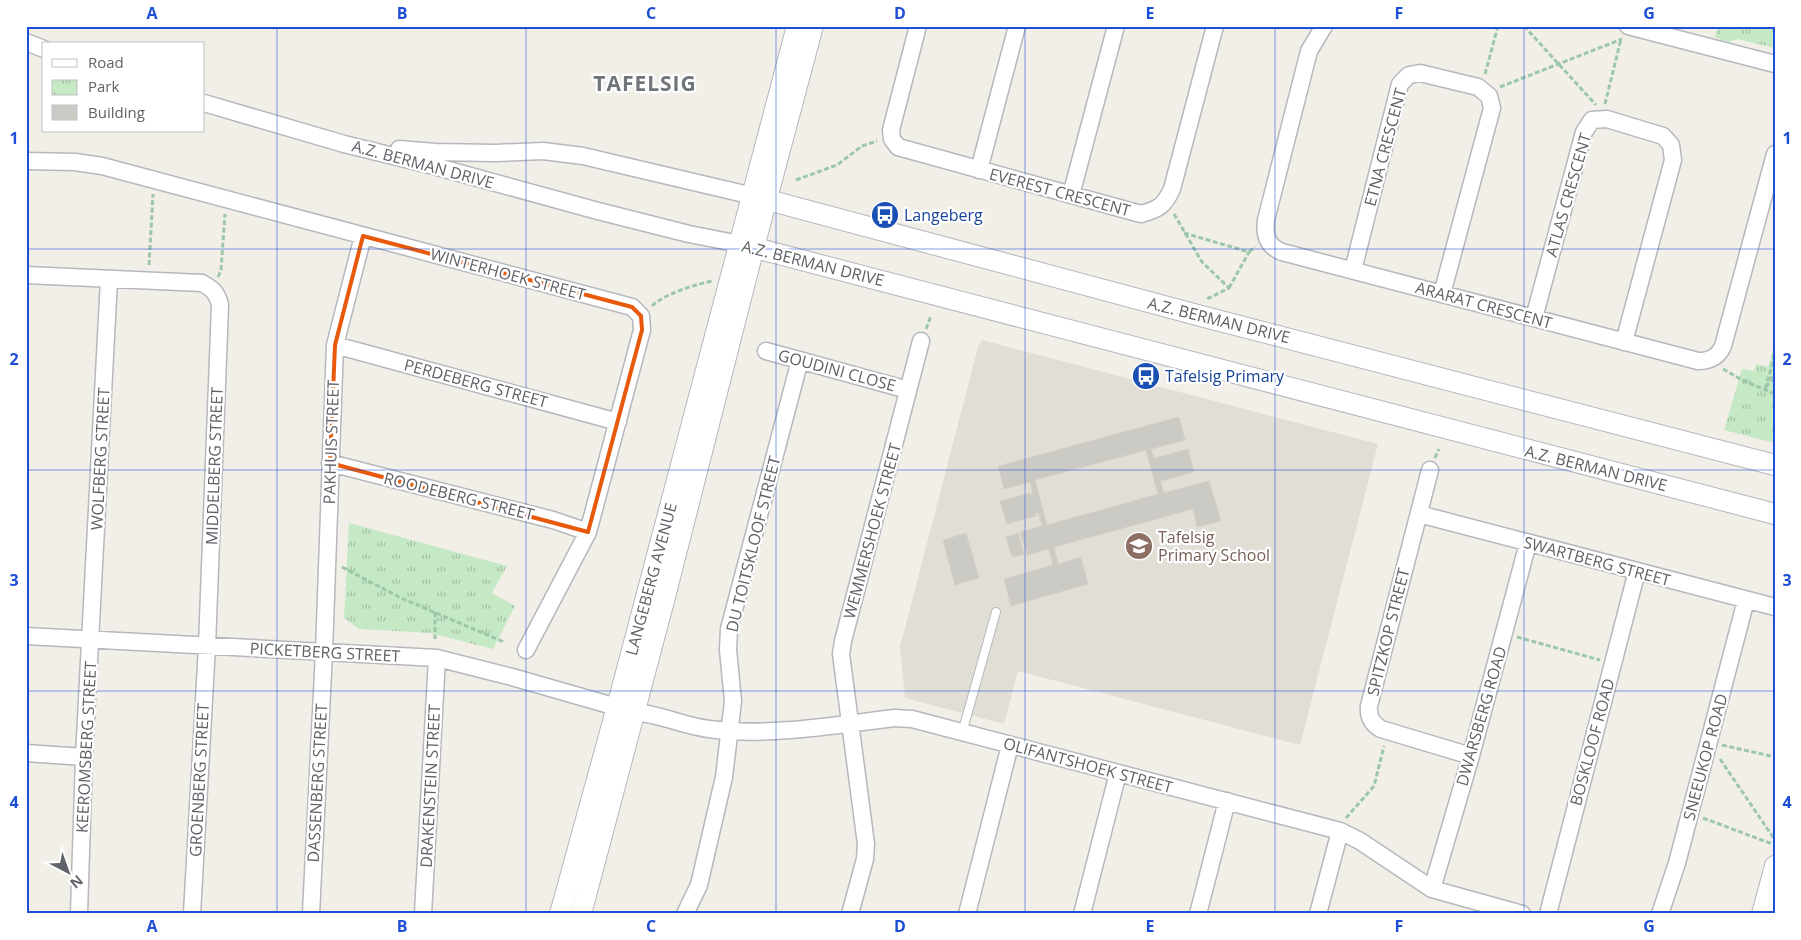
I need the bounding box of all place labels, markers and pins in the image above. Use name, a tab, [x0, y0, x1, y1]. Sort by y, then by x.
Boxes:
bus stop icon: Langeberg	[870, 200, 900, 230]
place label: Langeberg	[904, 204, 983, 226]
bus stop icon: Tafelsig Primary	[1131, 361, 1161, 391]
place label: Tafelsig Primary	[1165, 365, 1285, 387]
place label: Tafelsig Primary School	[1158, 526, 1270, 566]
school or university icon: Tafelsig Primary School	[1124, 531, 1154, 561]

